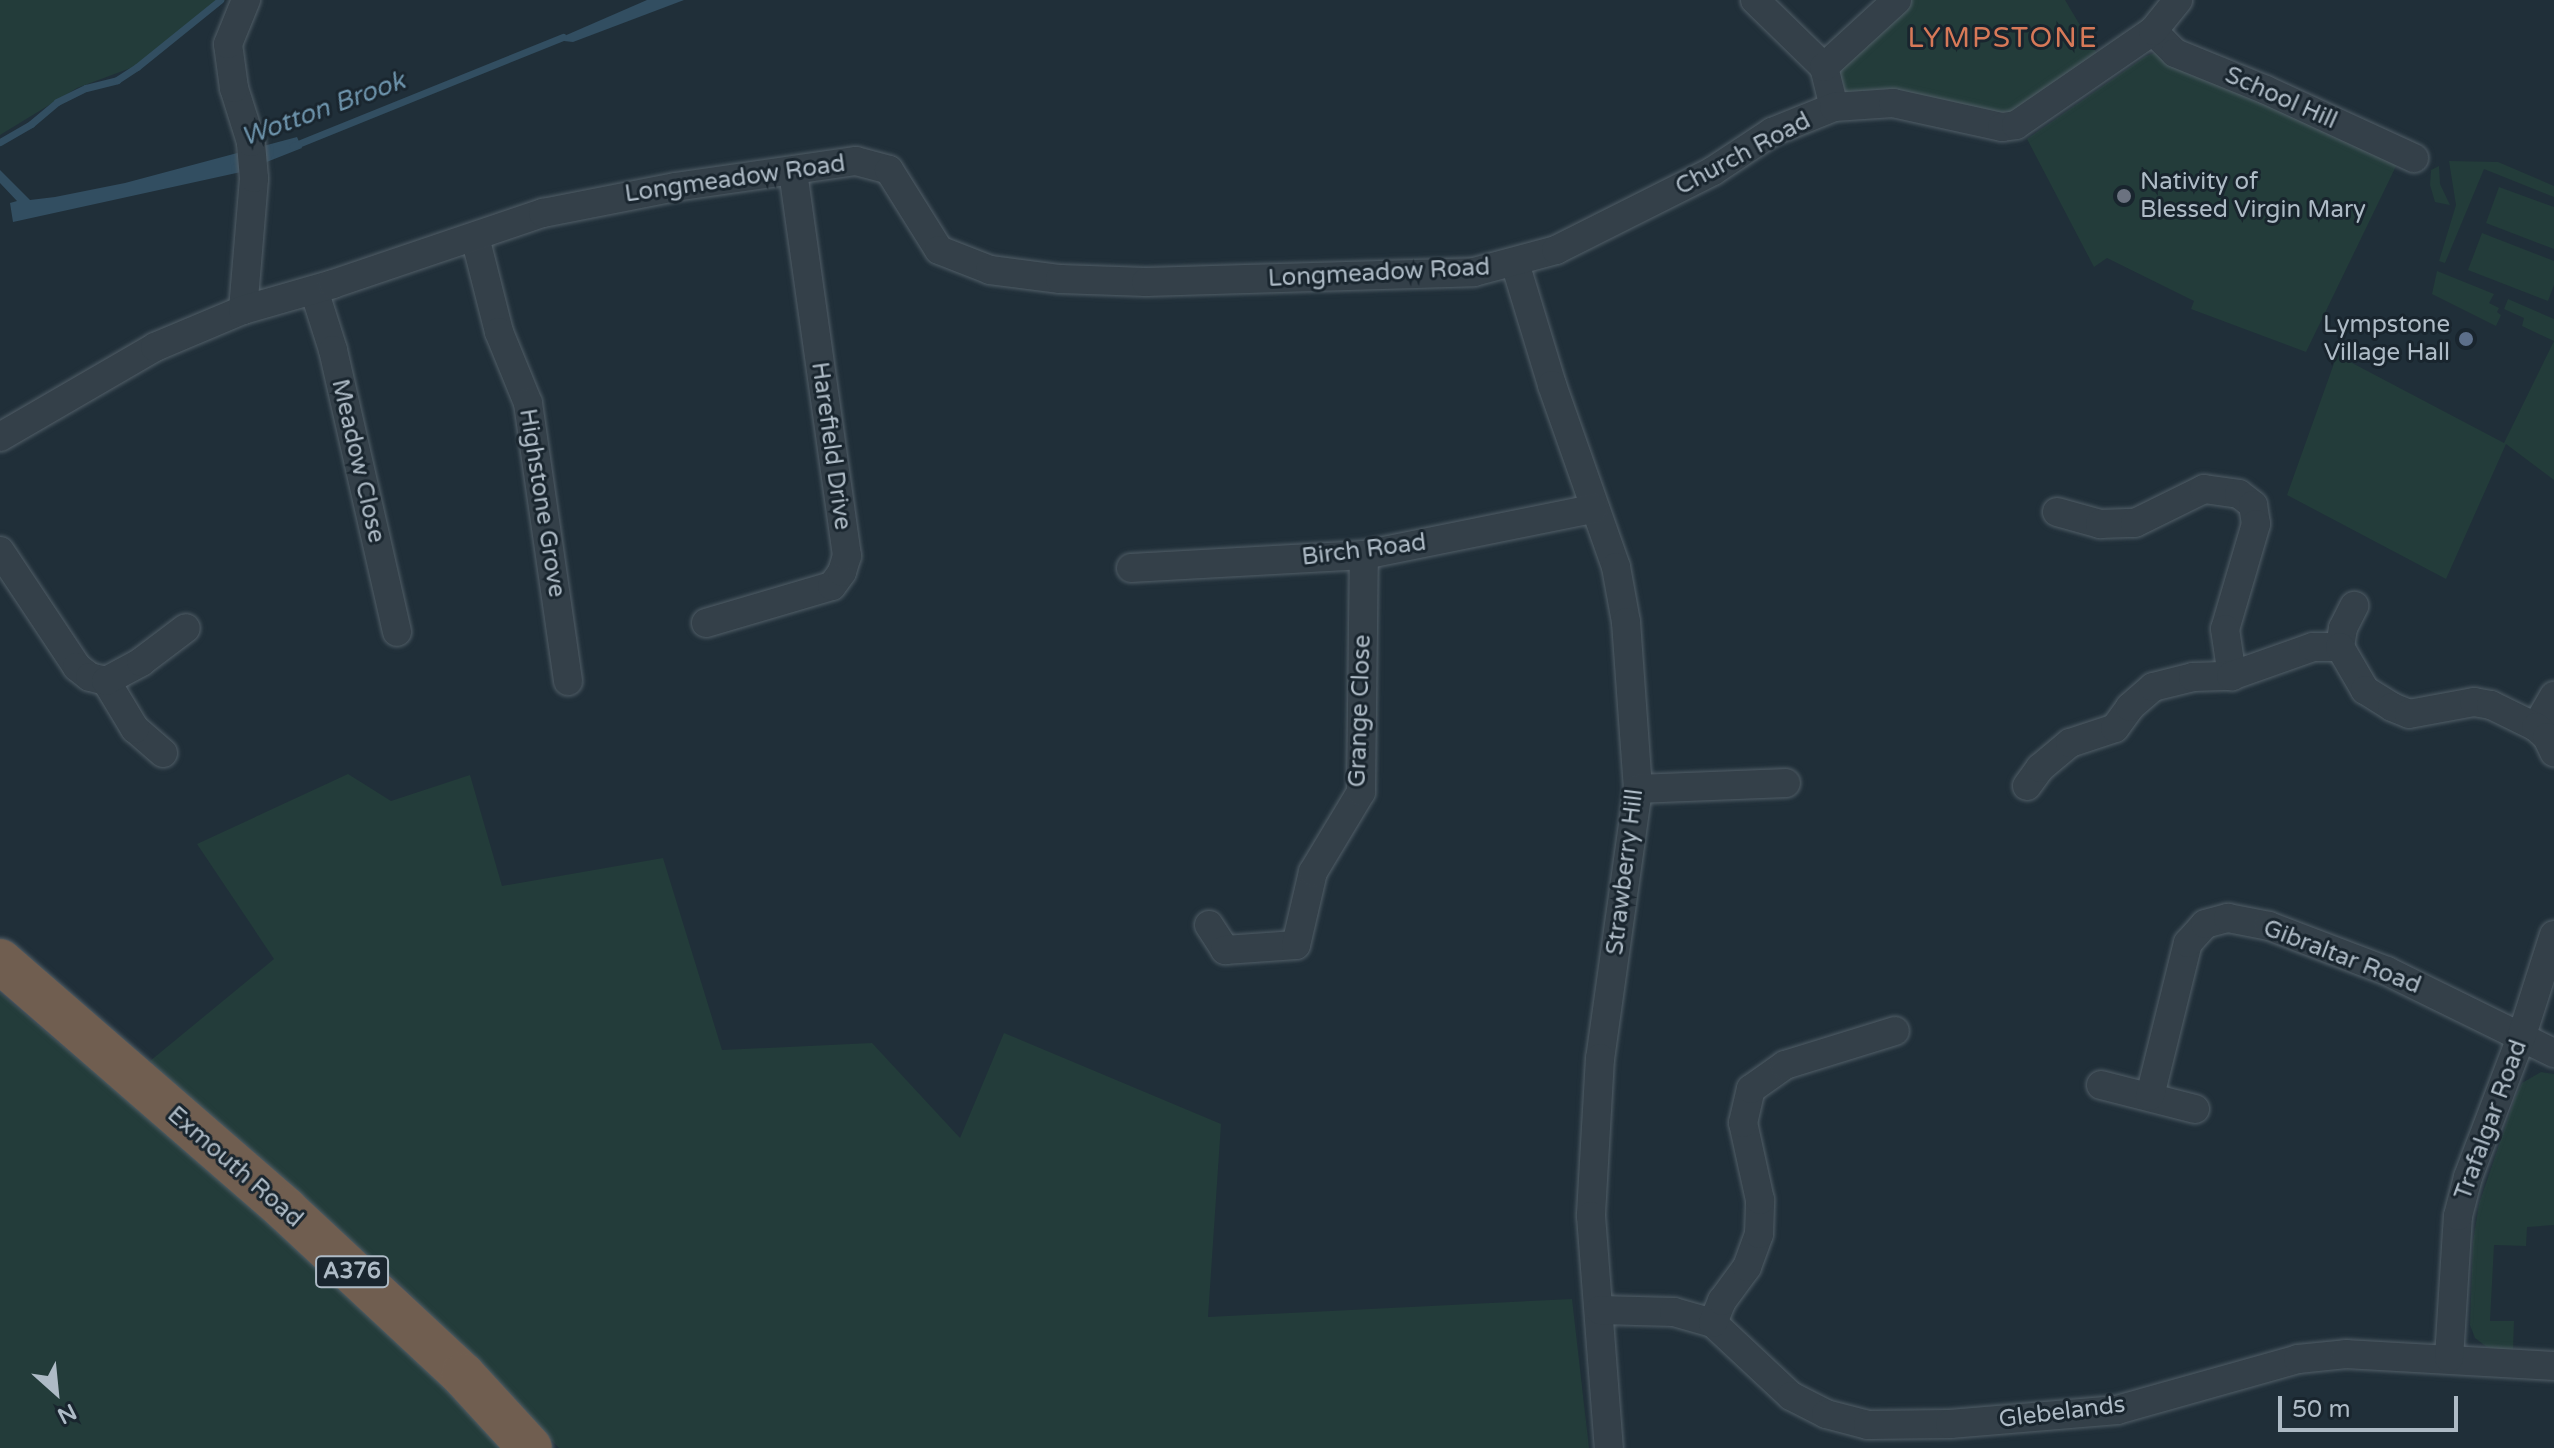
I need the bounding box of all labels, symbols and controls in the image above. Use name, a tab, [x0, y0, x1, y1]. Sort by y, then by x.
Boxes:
district label: LYMPSTONE	[1907, 21, 2099, 55]
street label: School Hill	[2221, 61, 2341, 135]
water label: Wotton Brook	[237, 65, 409, 153]
street label: Church Road	[1671, 106, 1815, 202]
street label: Longmeadow Road	[623, 149, 847, 209]
place label: Nativity of Blessed Virgin Mary	[2140, 168, 2366, 224]
marker: Nativity of Blessed Virgin Mary	[2115, 187, 2133, 205]
street label: Longmeadow Road	[1267, 253, 1491, 293]
place label: Lympstone Village Hall	[2323, 311, 2450, 367]
marker: Lympstone Village Hall	[2457, 330, 2475, 348]
street label: Harefield Drive	[805, 360, 857, 532]
street label: Meadow Close	[325, 376, 391, 546]
street label: Highstone Grove	[513, 407, 571, 599]
street label: Birch Road	[1300, 528, 1428, 572]
street label: Grange Close	[1343, 634, 1377, 788]
street label: Strawberry Hill	[1601, 787, 1649, 957]
street label: Gibraltar Road	[2259, 914, 2425, 1000]
street label: Trafalgar Road	[2449, 1036, 2533, 1204]
street label: Exmouth Road	[161, 1100, 309, 1234]
road number: A376	[314, 1254, 390, 1290]
north arrow	[16, 1352, 96, 1432]
scale bar	[2282, 1380, 2462, 1430]
street label: Glebelands	[1997, 1390, 2127, 1434]
text: 50 m	[2292, 1395, 2350, 1424]
text: N	[53, 1398, 81, 1429]

